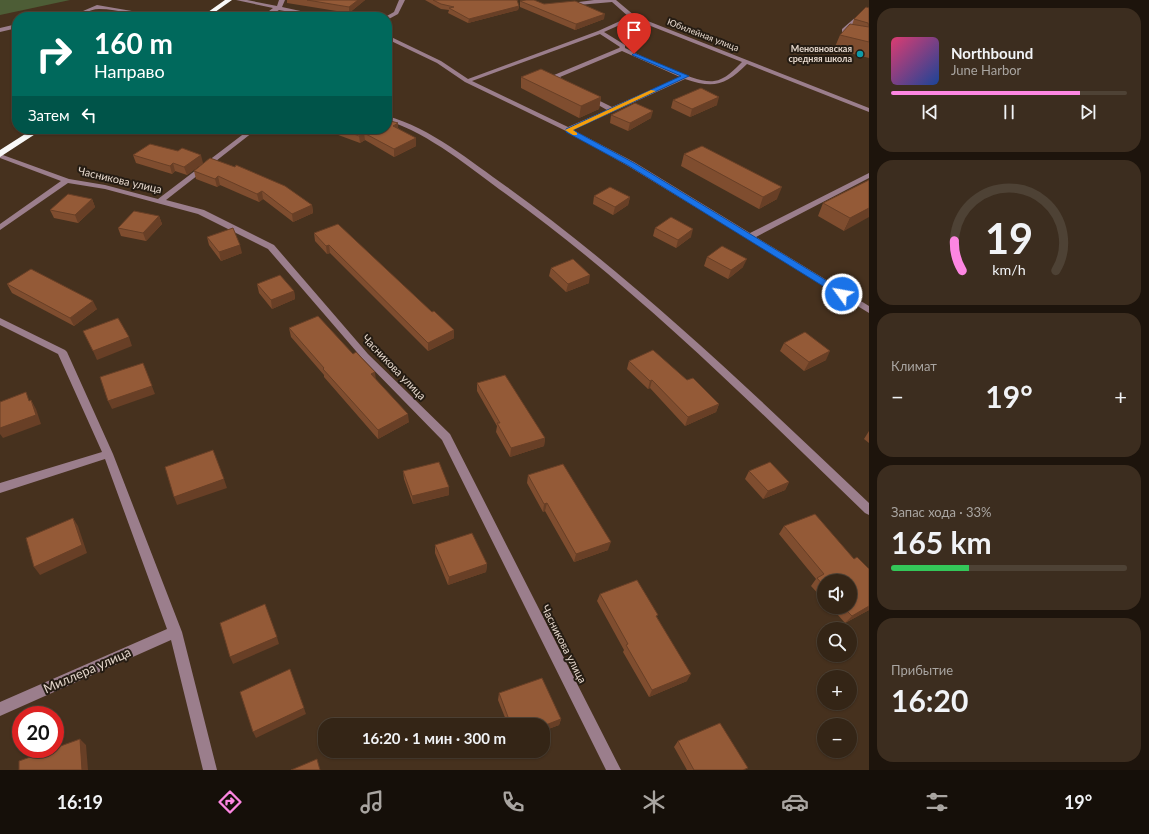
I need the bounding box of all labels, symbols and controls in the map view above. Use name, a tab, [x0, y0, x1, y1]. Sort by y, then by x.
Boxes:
pin	[617, 13, 651, 54]
street label: Юбилейная улица	[666, 16, 741, 53]
icon: arrive	[623, 19, 645, 41]
text: 160 m	[94, 26, 173, 60]
icon: right	[28, 28, 80, 80]
place label: Меновновская средняя школа	[788, 43, 852, 64]
text: Northbound	[951, 44, 1033, 62]
marker: Меновновская средняя школа	[855, 49, 865, 59]
text: Направо	[94, 60, 165, 82]
text: June Harbor	[951, 62, 1021, 78]
icon: previous	[919, 101, 941, 123]
icon: pause	[998, 101, 1020, 123]
icon: next	[1077, 101, 1099, 123]
icon: left	[78, 104, 100, 126]
text: Затем	[28, 106, 70, 124]
street label: Часникова улица	[77, 164, 163, 196]
text: 19	[985, 212, 1033, 262]
text: km/h	[992, 260, 1026, 277]
position arrow	[821, 273, 863, 315]
street label: Часникова улица	[360, 331, 429, 402]
text: Климат	[891, 358, 937, 374]
text: 19°	[985, 378, 1033, 414]
text: −	[891, 383, 904, 410]
text: +	[1114, 383, 1127, 410]
text: Запас хода · 33%	[891, 504, 992, 520]
text: 165 km	[891, 524, 992, 560]
map controls	[817, 574, 857, 758]
button: sound	[817, 574, 857, 614]
street label: Часникова улица	[539, 603, 590, 685]
button: search	[817, 622, 857, 662]
street label: Миллера улица	[41, 644, 133, 696]
text: Прибытие	[891, 662, 953, 678]
button: +	[817, 670, 857, 710]
text: 16:20	[891, 682, 968, 718]
speed limit sign: 20	[12, 706, 64, 758]
button: −	[817, 718, 857, 758]
text: 16:20 · 1 мин · 300 m	[362, 729, 506, 747]
icon: directions	[216, 788, 244, 816]
icon: music	[358, 788, 386, 816]
icon: phone	[499, 788, 527, 816]
icon: climate	[640, 788, 668, 816]
icon: car	[781, 788, 809, 816]
icon: filters	[923, 788, 951, 816]
text: 16:19	[57, 791, 103, 813]
text: 19°	[1064, 791, 1092, 813]

